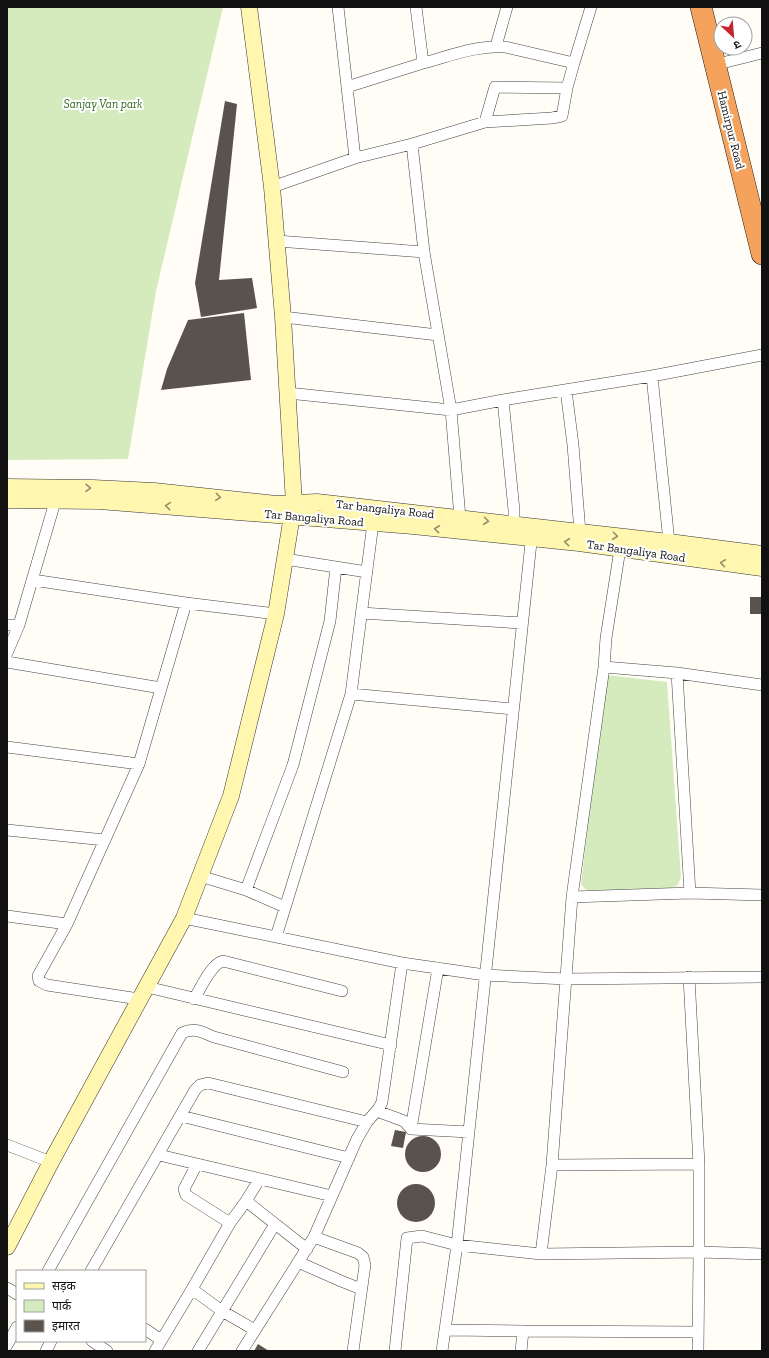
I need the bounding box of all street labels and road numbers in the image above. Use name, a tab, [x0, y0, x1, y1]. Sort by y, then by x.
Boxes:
street label: Hamirpur Road	[715, 89, 748, 171]
street label: Tar bangaliya Road	[335, 497, 435, 521]
street label: Tar Bangaliya Road	[264, 507, 365, 529]
street label: Tar Bangaliya Road	[586, 537, 687, 565]

